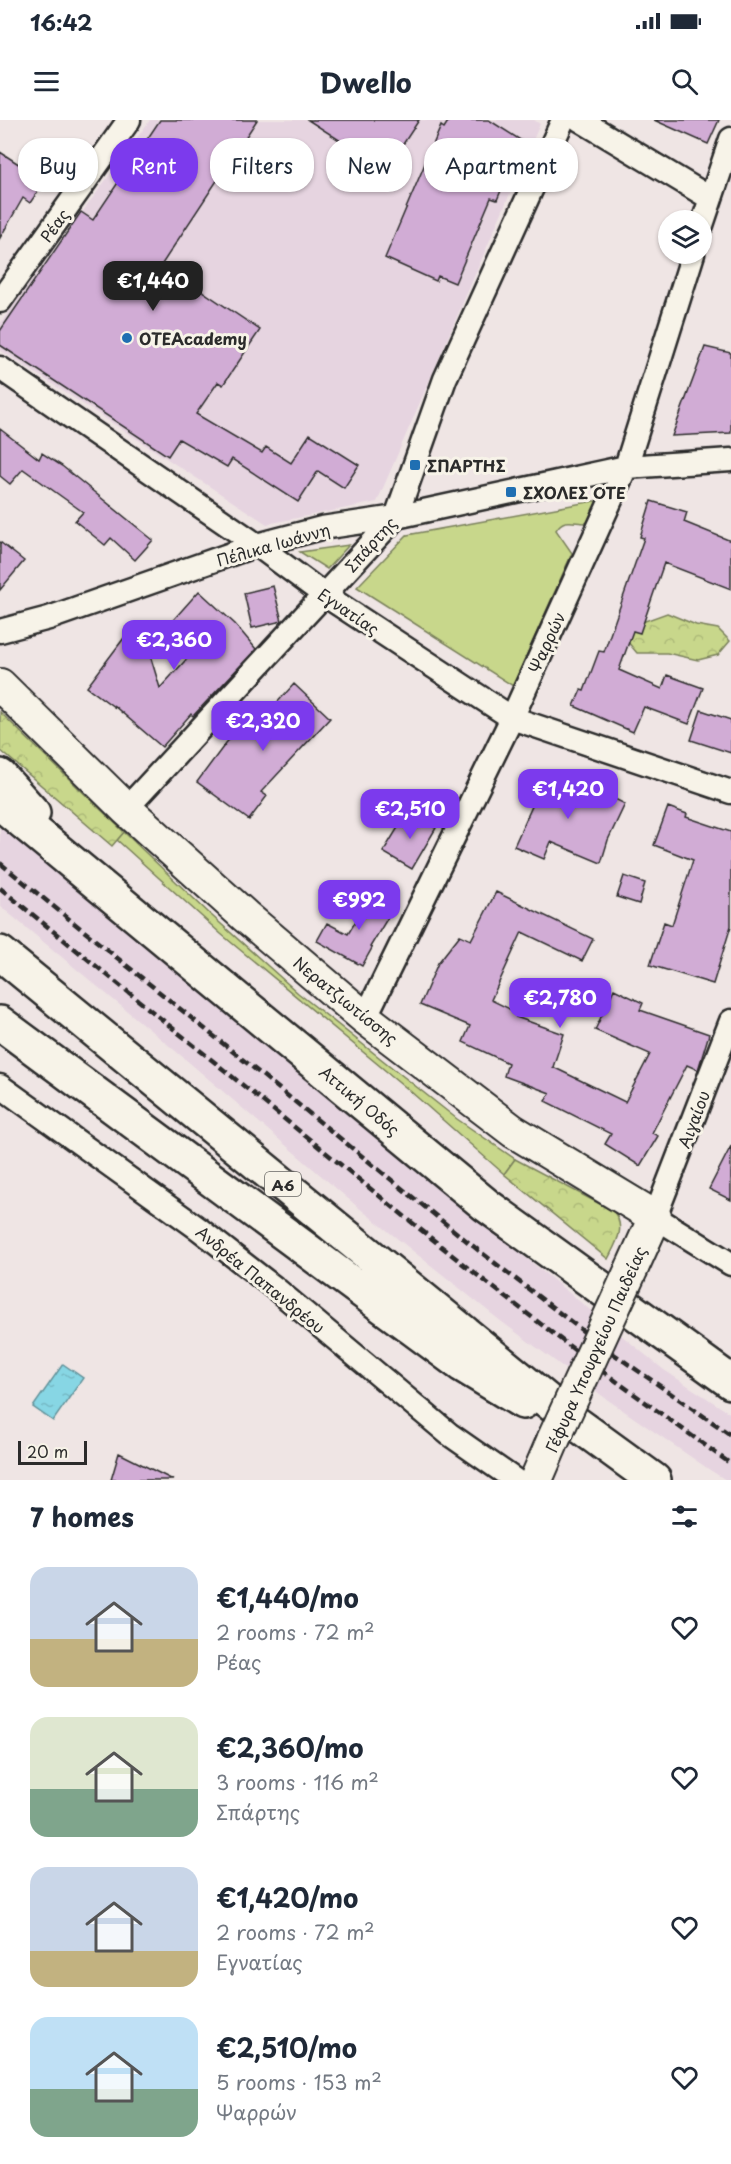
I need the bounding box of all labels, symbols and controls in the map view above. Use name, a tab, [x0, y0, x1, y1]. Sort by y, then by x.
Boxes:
text: 16:42	[30, 5, 92, 38]
text: Dwello	[319, 61, 412, 102]
icon: menu	[30, 65, 63, 98]
icon: search	[668, 65, 701, 98]
chip: Buy	[18, 138, 98, 192]
chip: Rent	[110, 138, 198, 192]
chip: Filters	[210, 138, 314, 192]
chip: New	[326, 138, 412, 192]
chip: Apartment	[424, 138, 578, 192]
street label: Ρέας	[34, 203, 74, 247]
map controls	[658, 210, 712, 264]
button: layers	[658, 210, 712, 264]
pin: €1,440	[104, 261, 202, 312]
text: €1,440	[117, 265, 189, 295]
place label: OTEAcademy	[139, 326, 247, 350]
marker: OTEAcademy	[120, 331, 134, 345]
place label: ΣΠΑΡΤΗΣ	[427, 453, 506, 477]
marker: ΣΠΑΡΤΗΣ	[408, 458, 422, 472]
place label: ΣΧΟΛΕΣ ΟΤΕ	[523, 480, 626, 504]
marker: ΣΧΟΛΕΣ ΟΤΕ	[504, 485, 518, 499]
street label: Σπάρτης	[339, 511, 401, 577]
street label: Πέλικα Ιωάννη	[214, 516, 332, 572]
street label: Εγνατίας	[314, 582, 384, 640]
street label: Ψαρρών	[521, 608, 571, 676]
pin: €2,360	[125, 620, 223, 671]
text: €2,360	[136, 624, 212, 654]
pin: €2,320	[214, 701, 312, 752]
text: €2,320	[225, 705, 301, 735]
pin: €1,420	[519, 769, 617, 820]
text: €1,420	[532, 773, 604, 803]
pin: €2,510	[361, 789, 459, 840]
text: €2,510	[375, 793, 445, 823]
pin: €992	[323, 880, 395, 931]
text: €992	[332, 884, 386, 914]
street label: Νερατζιωτίσσης	[289, 950, 403, 1050]
pin: €2,780	[511, 978, 609, 1029]
text: €2,780	[523, 982, 597, 1012]
street label: Αττική Οδός	[315, 1059, 405, 1141]
street label: Αιγαίου	[671, 1087, 715, 1151]
road number: Α6	[265, 1172, 301, 1196]
street label: Ανδρέα Παπανδρέου	[191, 1219, 331, 1339]
street label: Γέφυρα Υπουργείου Παιδείας	[539, 1242, 651, 1456]
scale bar	[18, 1438, 87, 1466]
text: 20 m	[27, 1439, 68, 1463]
text: 7 homes	[30, 1497, 134, 1536]
icon: filters	[668, 1500, 701, 1533]
text: €1,440/mo	[216, 1578, 359, 1617]
icon: home	[78, 1591, 150, 1663]
icon: heart	[668, 1611, 701, 1644]
text: 2 rooms · 72 m²	[216, 1617, 375, 1647]
text: Ρέας	[216, 1647, 261, 1677]
text: €2,360/mo	[216, 1728, 364, 1767]
icon: home	[78, 1741, 150, 1813]
icon: heart	[668, 1761, 701, 1794]
text: 3 rooms · 116 m²	[216, 1767, 379, 1797]
text: Σπάρτης	[216, 1797, 300, 1827]
text: €1,420/mo	[216, 1878, 358, 1917]
icon: home	[78, 1891, 150, 1963]
icon: heart	[668, 1911, 701, 1944]
text: 2 rooms · 72 m²	[216, 1917, 375, 1947]
text: Εγνατίας	[216, 1947, 303, 1977]
text: €2,510/mo	[216, 2028, 357, 2067]
icon: home	[78, 2041, 150, 2113]
icon: heart	[668, 2061, 701, 2094]
text: 5 rooms · 153 m²	[216, 2067, 382, 2097]
text: Ψαρρών	[216, 2097, 297, 2127]

